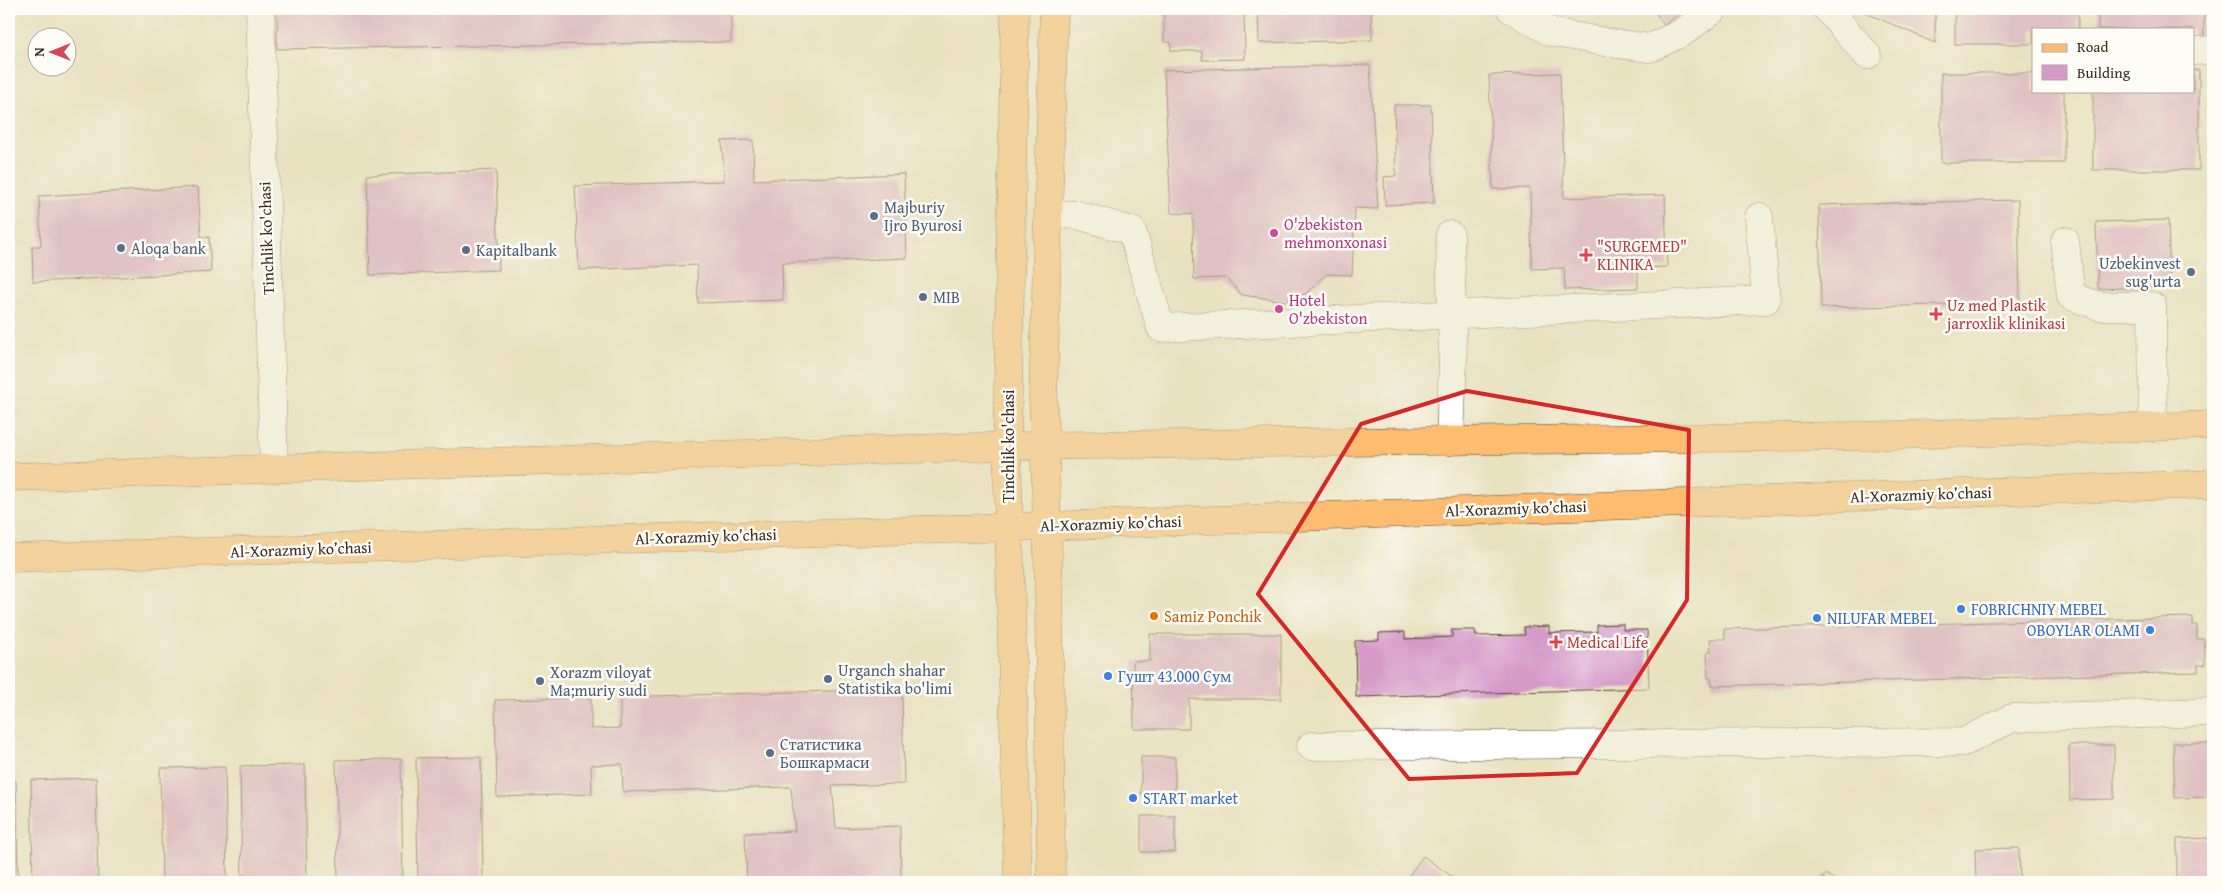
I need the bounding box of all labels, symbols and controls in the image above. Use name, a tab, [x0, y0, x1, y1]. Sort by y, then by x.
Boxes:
north arrow	[28, 28, 78, 78]
legend	[2032, 28, 2194, 92]
text: Road	[2077, 36, 2108, 57]
text: N	[29, 47, 49, 57]
text: Building	[2077, 62, 2131, 83]
street label: Tinchlik ko'chasi	[252, 180, 280, 295]
place label: Majburiy Ijro Byurosi	[884, 195, 963, 237]
marker: Majburiy Ijro Byurosi	[868, 210, 880, 222]
place label: O'zbekiston mehmonxonasi	[1284, 212, 1388, 254]
marker: O'zbekiston mehmonxonasi	[1268, 227, 1280, 239]
place label: "SURGEMED" KLINIKA	[1597, 234, 1687, 276]
place label: Aloqa bank	[131, 236, 207, 260]
place label: Kapitalbank	[476, 238, 558, 262]
marker: Aloqa bank	[115, 242, 127, 254]
marker: Kapitalbank	[460, 244, 472, 256]
marker: "SURGEMED" KLINIKA	[1579, 248, 1593, 262]
place label: Uzbekinvest sug'urta	[2099, 251, 2181, 293]
marker: Uzbekinvest sug'urta	[2185, 266, 2197, 278]
place label: MIB	[933, 285, 960, 309]
place label: Hotel O'zbekiston	[1289, 288, 1367, 330]
marker: MIB	[917, 291, 929, 303]
place label: Uz med Plastik jarroxlik klinikasi	[1945, 293, 2066, 335]
marker: Hotel O'zbekiston	[1273, 303, 1285, 315]
marker: Uz med Plastik jarroxlik klinikasi	[1929, 307, 1943, 321]
street label: Tinchlik ko'chasi	[996, 389, 1020, 503]
street label: Al-Xorazmiy ko’chasi	[1850, 480, 1993, 508]
street label: Al-Xorazmiy ko’chasi	[1445, 494, 1588, 522]
street label: Al-Xorazmiy ko’chasi	[1040, 509, 1183, 537]
street label: Al-Xorazmiy ko’chasi	[635, 522, 778, 550]
street label: Al-Xorazmiy ko’chasi	[230, 535, 373, 563]
place label: FOBRICHNIY MEBEL	[1971, 597, 2106, 621]
marker: FOBRICHNIY MEBEL	[1955, 603, 1967, 615]
place label: Samiz Ponchik	[1164, 604, 1263, 628]
place label: NILUFAR MEBEL	[1827, 606, 1936, 630]
marker: Samiz Ponchik	[1148, 610, 1160, 622]
marker: NILUFAR MEBEL	[1811, 612, 1823, 624]
place label: OBOYLAR OLAMI	[2027, 618, 2140, 642]
marker: OBOYLAR OLAMI	[2144, 624, 2156, 636]
place label: Medical Life	[1567, 630, 1648, 654]
marker: Medical Life	[1549, 635, 1563, 649]
place label: Urganch shahar Statistika bo'limi	[838, 658, 952, 700]
place label: Xorazm viloyat Ma;muriy sudi	[550, 660, 652, 702]
place label: Гушт 43.000 Сум	[1118, 664, 1231, 688]
marker: Гушт 43.000 Сум	[1102, 670, 1114, 682]
marker: Urganch shahar Statistika bo'limi	[822, 673, 834, 685]
marker: Xorazm viloyat Ma;muriy sudi	[534, 675, 546, 687]
place label: Статистика Бошкармаси	[780, 732, 870, 774]
marker: Статистика Бошкармаси	[764, 747, 776, 759]
place label: START market	[1143, 786, 1238, 810]
marker: START market	[1127, 792, 1139, 804]

